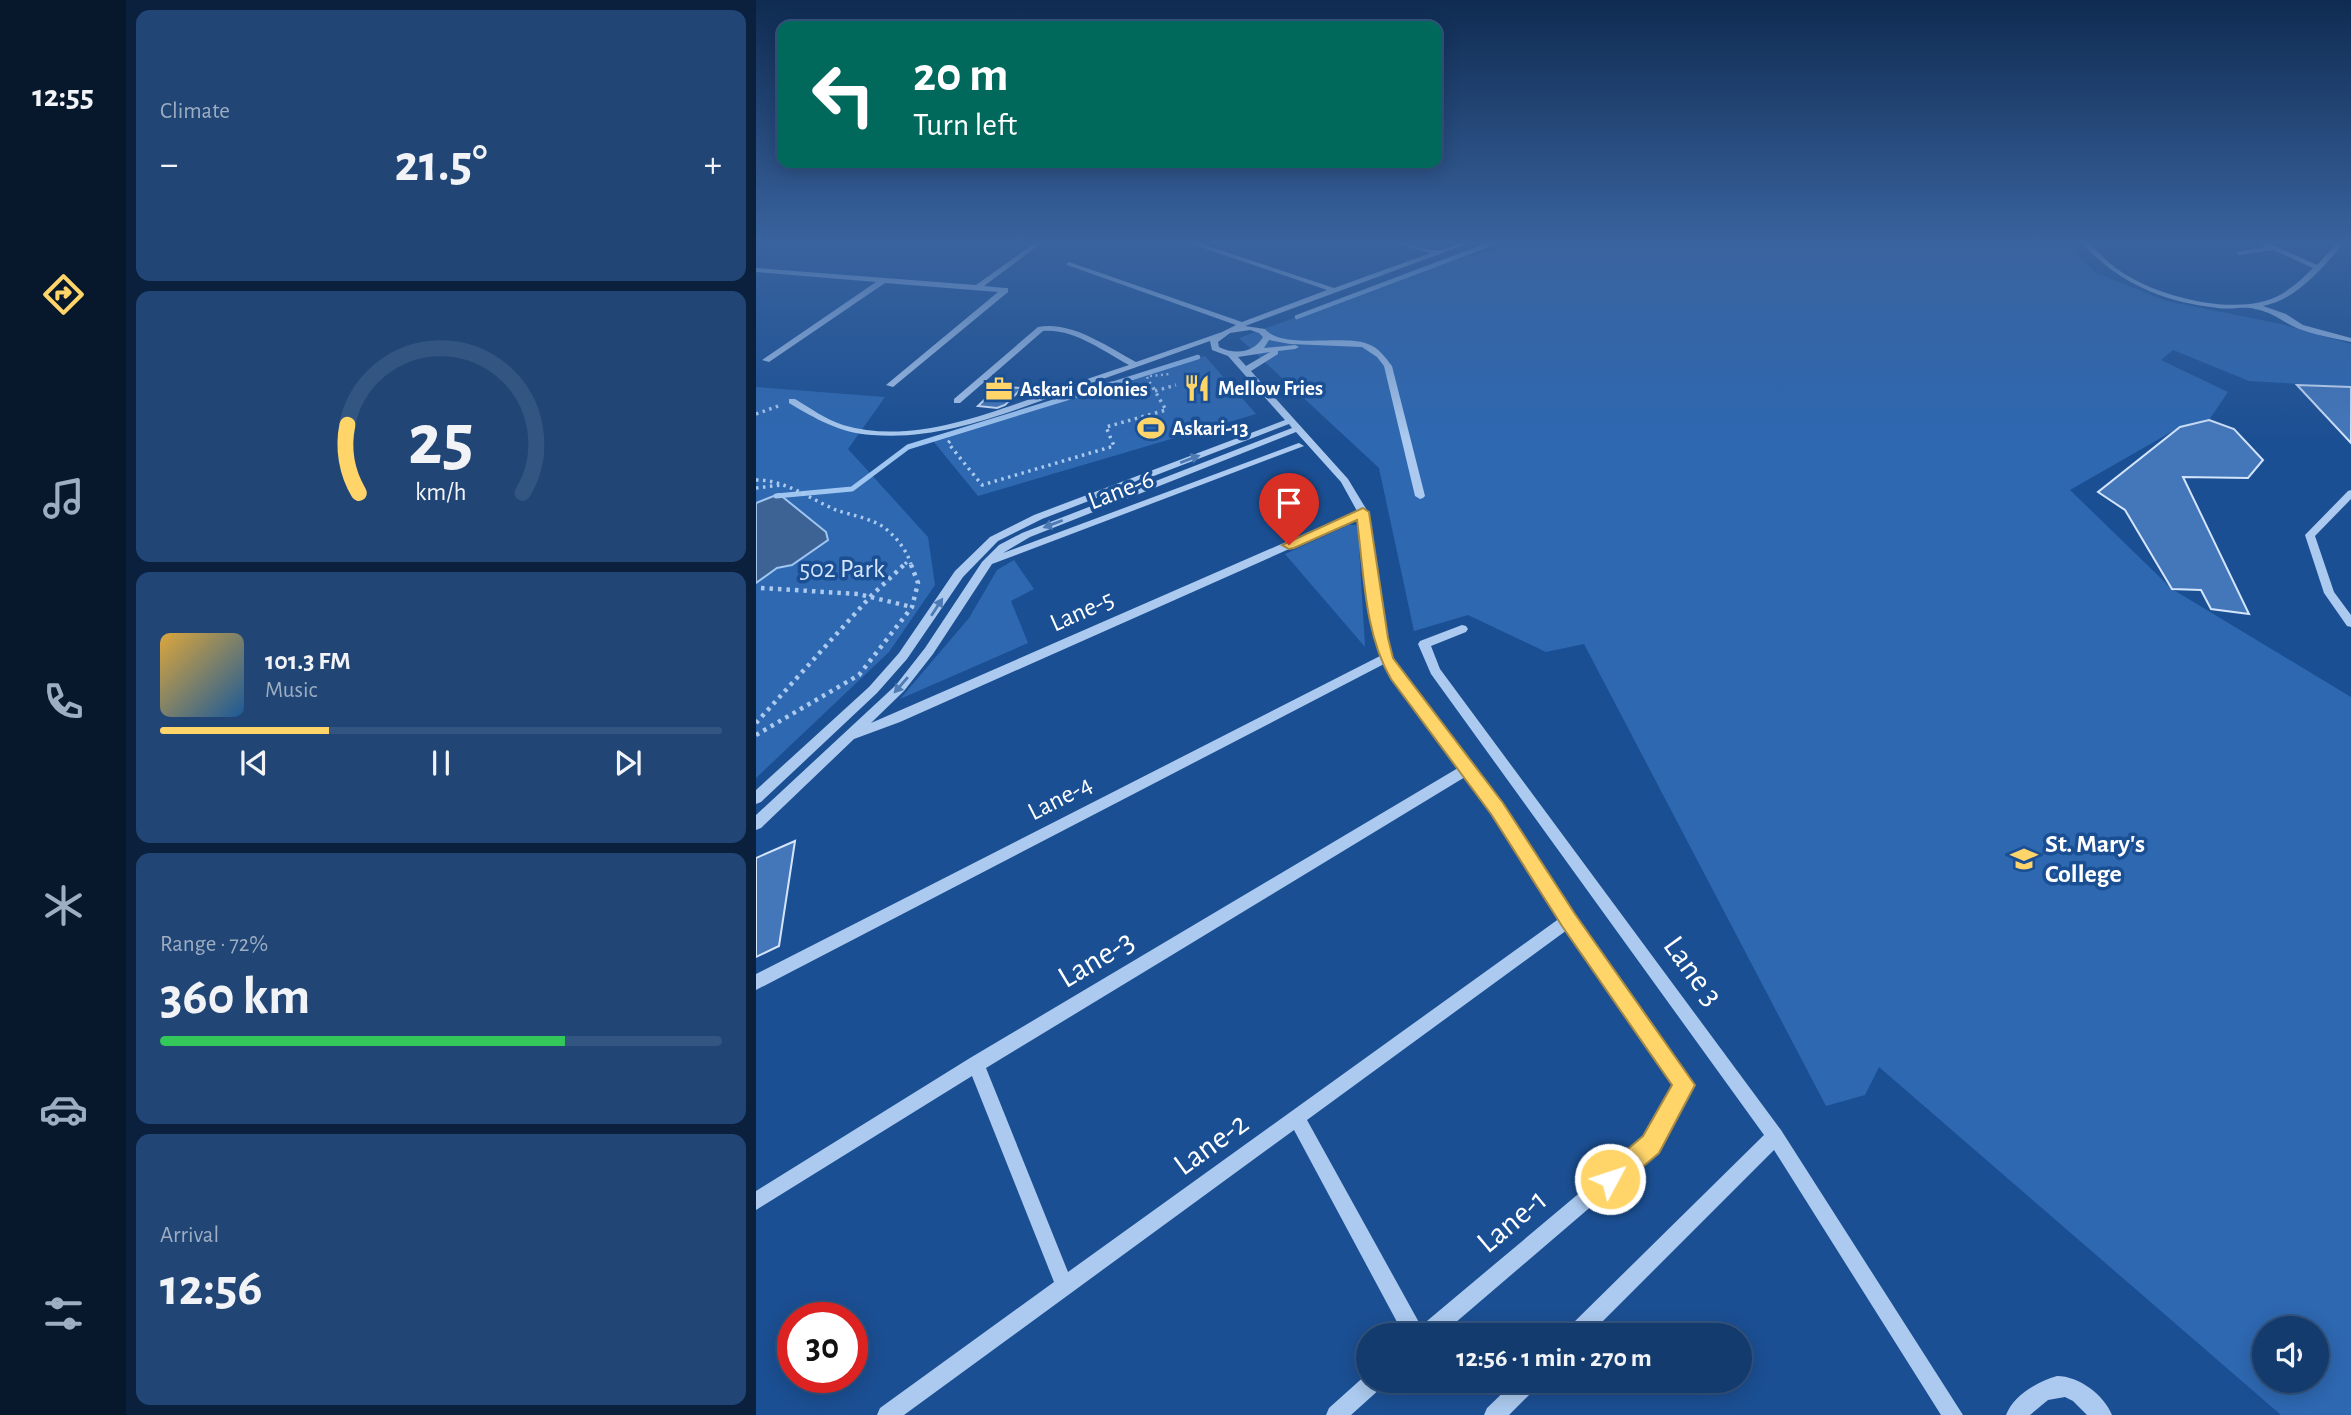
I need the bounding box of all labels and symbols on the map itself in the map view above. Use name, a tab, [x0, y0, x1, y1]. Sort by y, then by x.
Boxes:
restaurant icon: Mellow Fries	[1182, 373, 1212, 403]
office icon: Askari Colonies	[984, 374, 1014, 404]
place label: Mellow Fries	[1218, 378, 1323, 399]
place label: Askari Colonies	[1020, 379, 1148, 400]
sports icon: Askari-13	[1136, 413, 1166, 443]
place label: Askari-13	[1172, 418, 1248, 439]
one-way arrow	[1179, 454, 1200, 465]
street label: Lane-6	[1085, 466, 1157, 514]
pin	[1259, 473, 1319, 545]
one-way arrow	[1042, 519, 1063, 530]
park label: 502 Park	[799, 556, 885, 582]
street label: Lane-5	[1046, 586, 1118, 636]
one-way arrow	[930, 598, 944, 616]
one-way arrow	[894, 677, 909, 694]
street label: Lane-4	[1024, 771, 1096, 825]
place label: St. Mary's College	[2045, 831, 2145, 887]
school or university icon: St. Mary's College	[2009, 844, 2039, 874]
street label: Lane-3	[1053, 924, 1139, 994]
street label: Lane 3	[1657, 930, 1729, 1012]
street label: Lane-2	[1168, 1107, 1254, 1181]
position arrow	[1573, 1142, 1647, 1216]
street label: Lane-1	[1471, 1183, 1553, 1259]
speed limit sign: 30	[777, 1302, 868, 1393]

